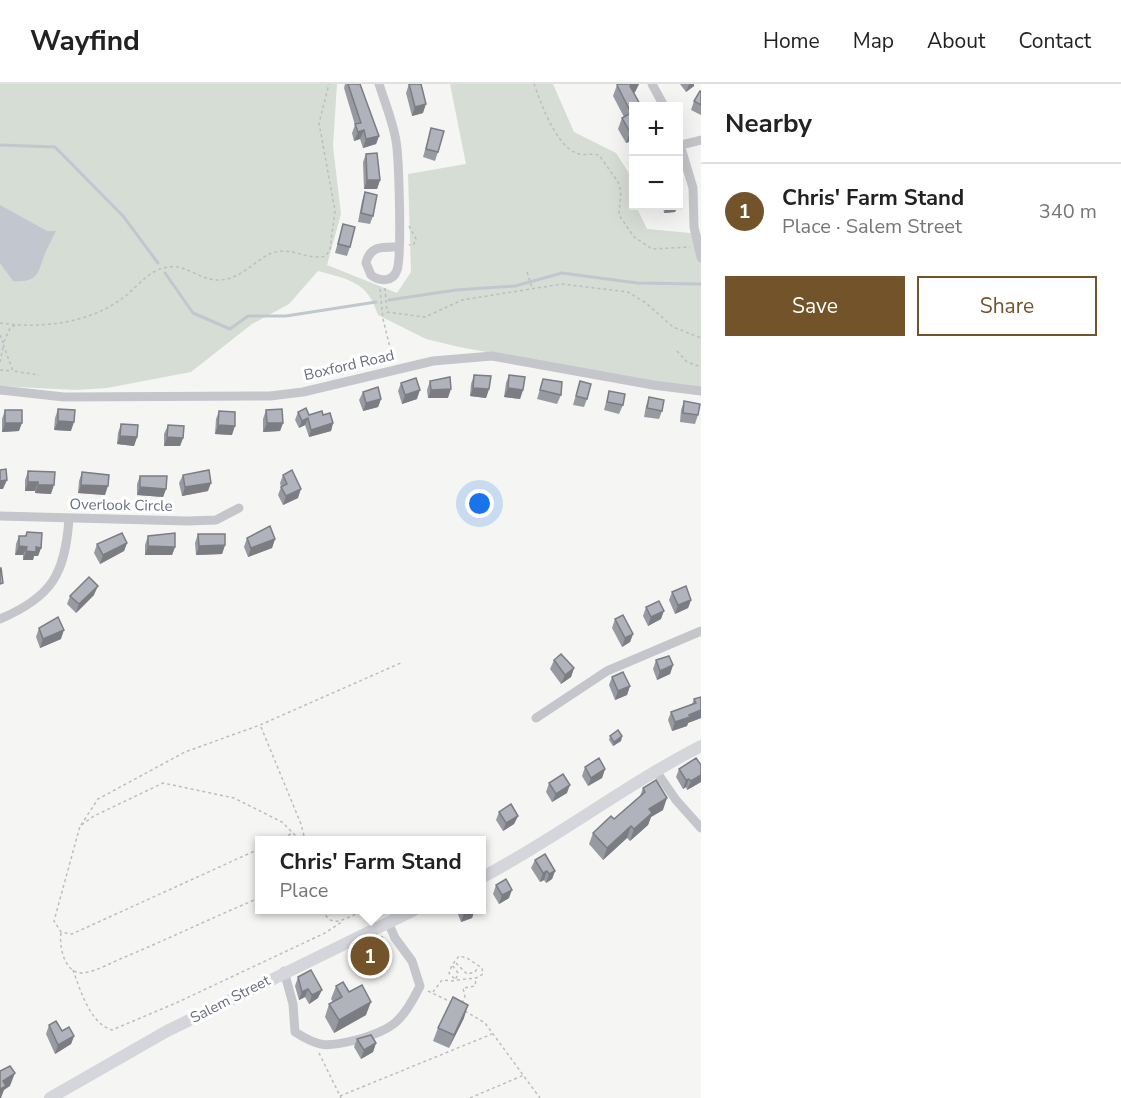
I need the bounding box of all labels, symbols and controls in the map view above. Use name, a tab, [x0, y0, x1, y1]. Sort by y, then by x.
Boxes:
text: Wayfind	[30, 22, 140, 60]
text: Home	[763, 27, 820, 55]
text: Map	[853, 27, 894, 55]
text: About	[927, 27, 985, 55]
text: Contact	[1018, 27, 1091, 55]
map controls	[629, 102, 683, 210]
button: +	[629, 102, 683, 156]
text: Nearby	[725, 106, 812, 141]
button: −	[629, 156, 683, 210]
text: Chris' Farm Stand	[782, 183, 964, 213]
text: 1	[739, 198, 751, 225]
text: 340 m	[1039, 198, 1097, 225]
text: Place · Salem Street	[782, 213, 962, 240]
button: Save	[725, 276, 905, 336]
button: Share	[917, 276, 1097, 336]
street label: Boxford Road	[302, 345, 396, 385]
your location	[465, 489, 494, 518]
street label: Overlook Circle	[69, 494, 173, 516]
popup	[255, 836, 486, 914]
text: Chris' Farm Stand	[279, 847, 462, 877]
text: Place	[279, 877, 328, 904]
pin: 1	[350, 934, 389, 978]
street label: Salem Street	[187, 970, 274, 1028]

